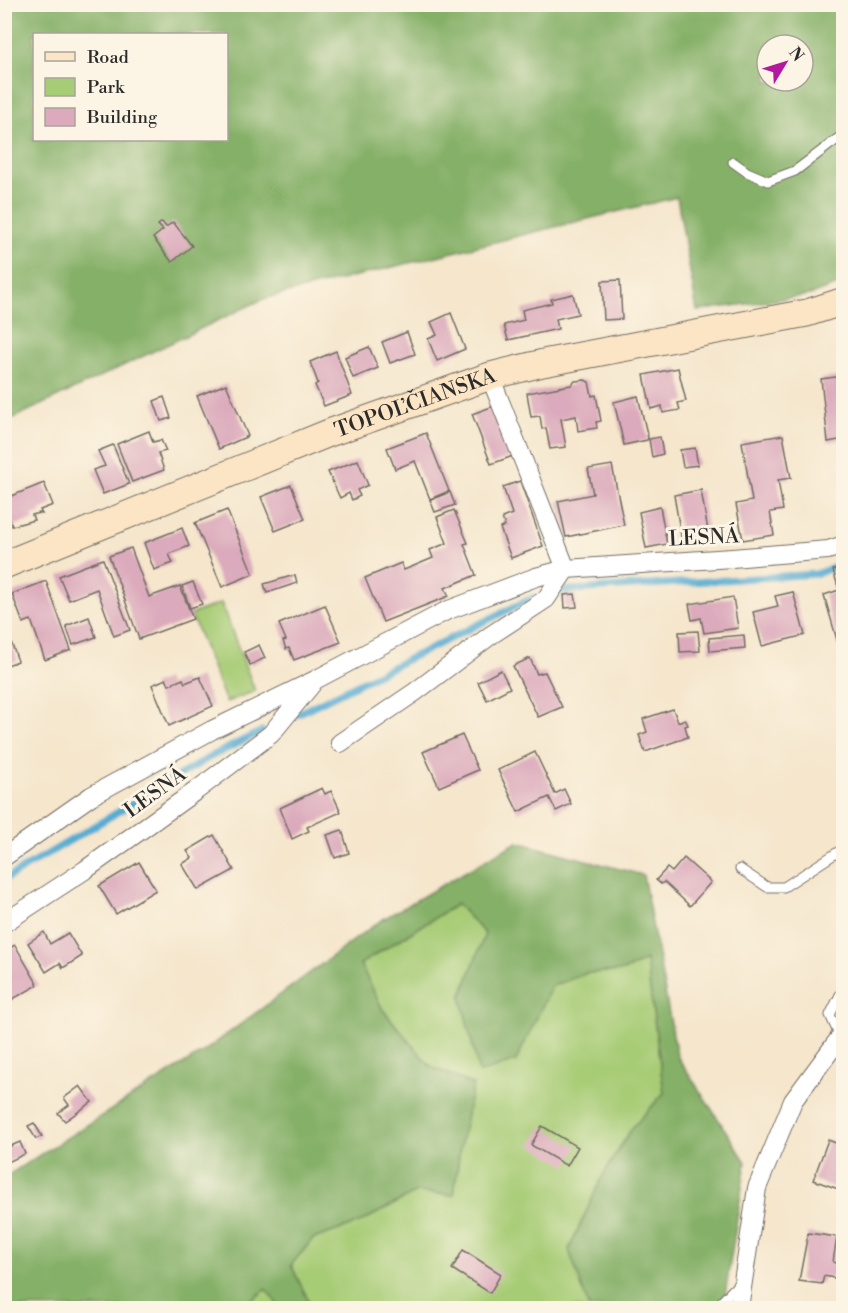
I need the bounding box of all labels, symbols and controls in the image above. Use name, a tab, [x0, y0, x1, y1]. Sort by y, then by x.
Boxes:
legend	[33, 33, 228, 141]
north arrow	[755, 33, 815, 93]
text: N	[784, 43, 808, 66]
text: Road	[87, 46, 130, 69]
text: Park	[87, 76, 126, 99]
text: Building	[86, 106, 158, 129]
street label: TOPOĽČIANSKA	[331, 363, 500, 444]
street label: LESNÁ	[668, 521, 741, 553]
street label: LESNÁ	[118, 760, 192, 824]

